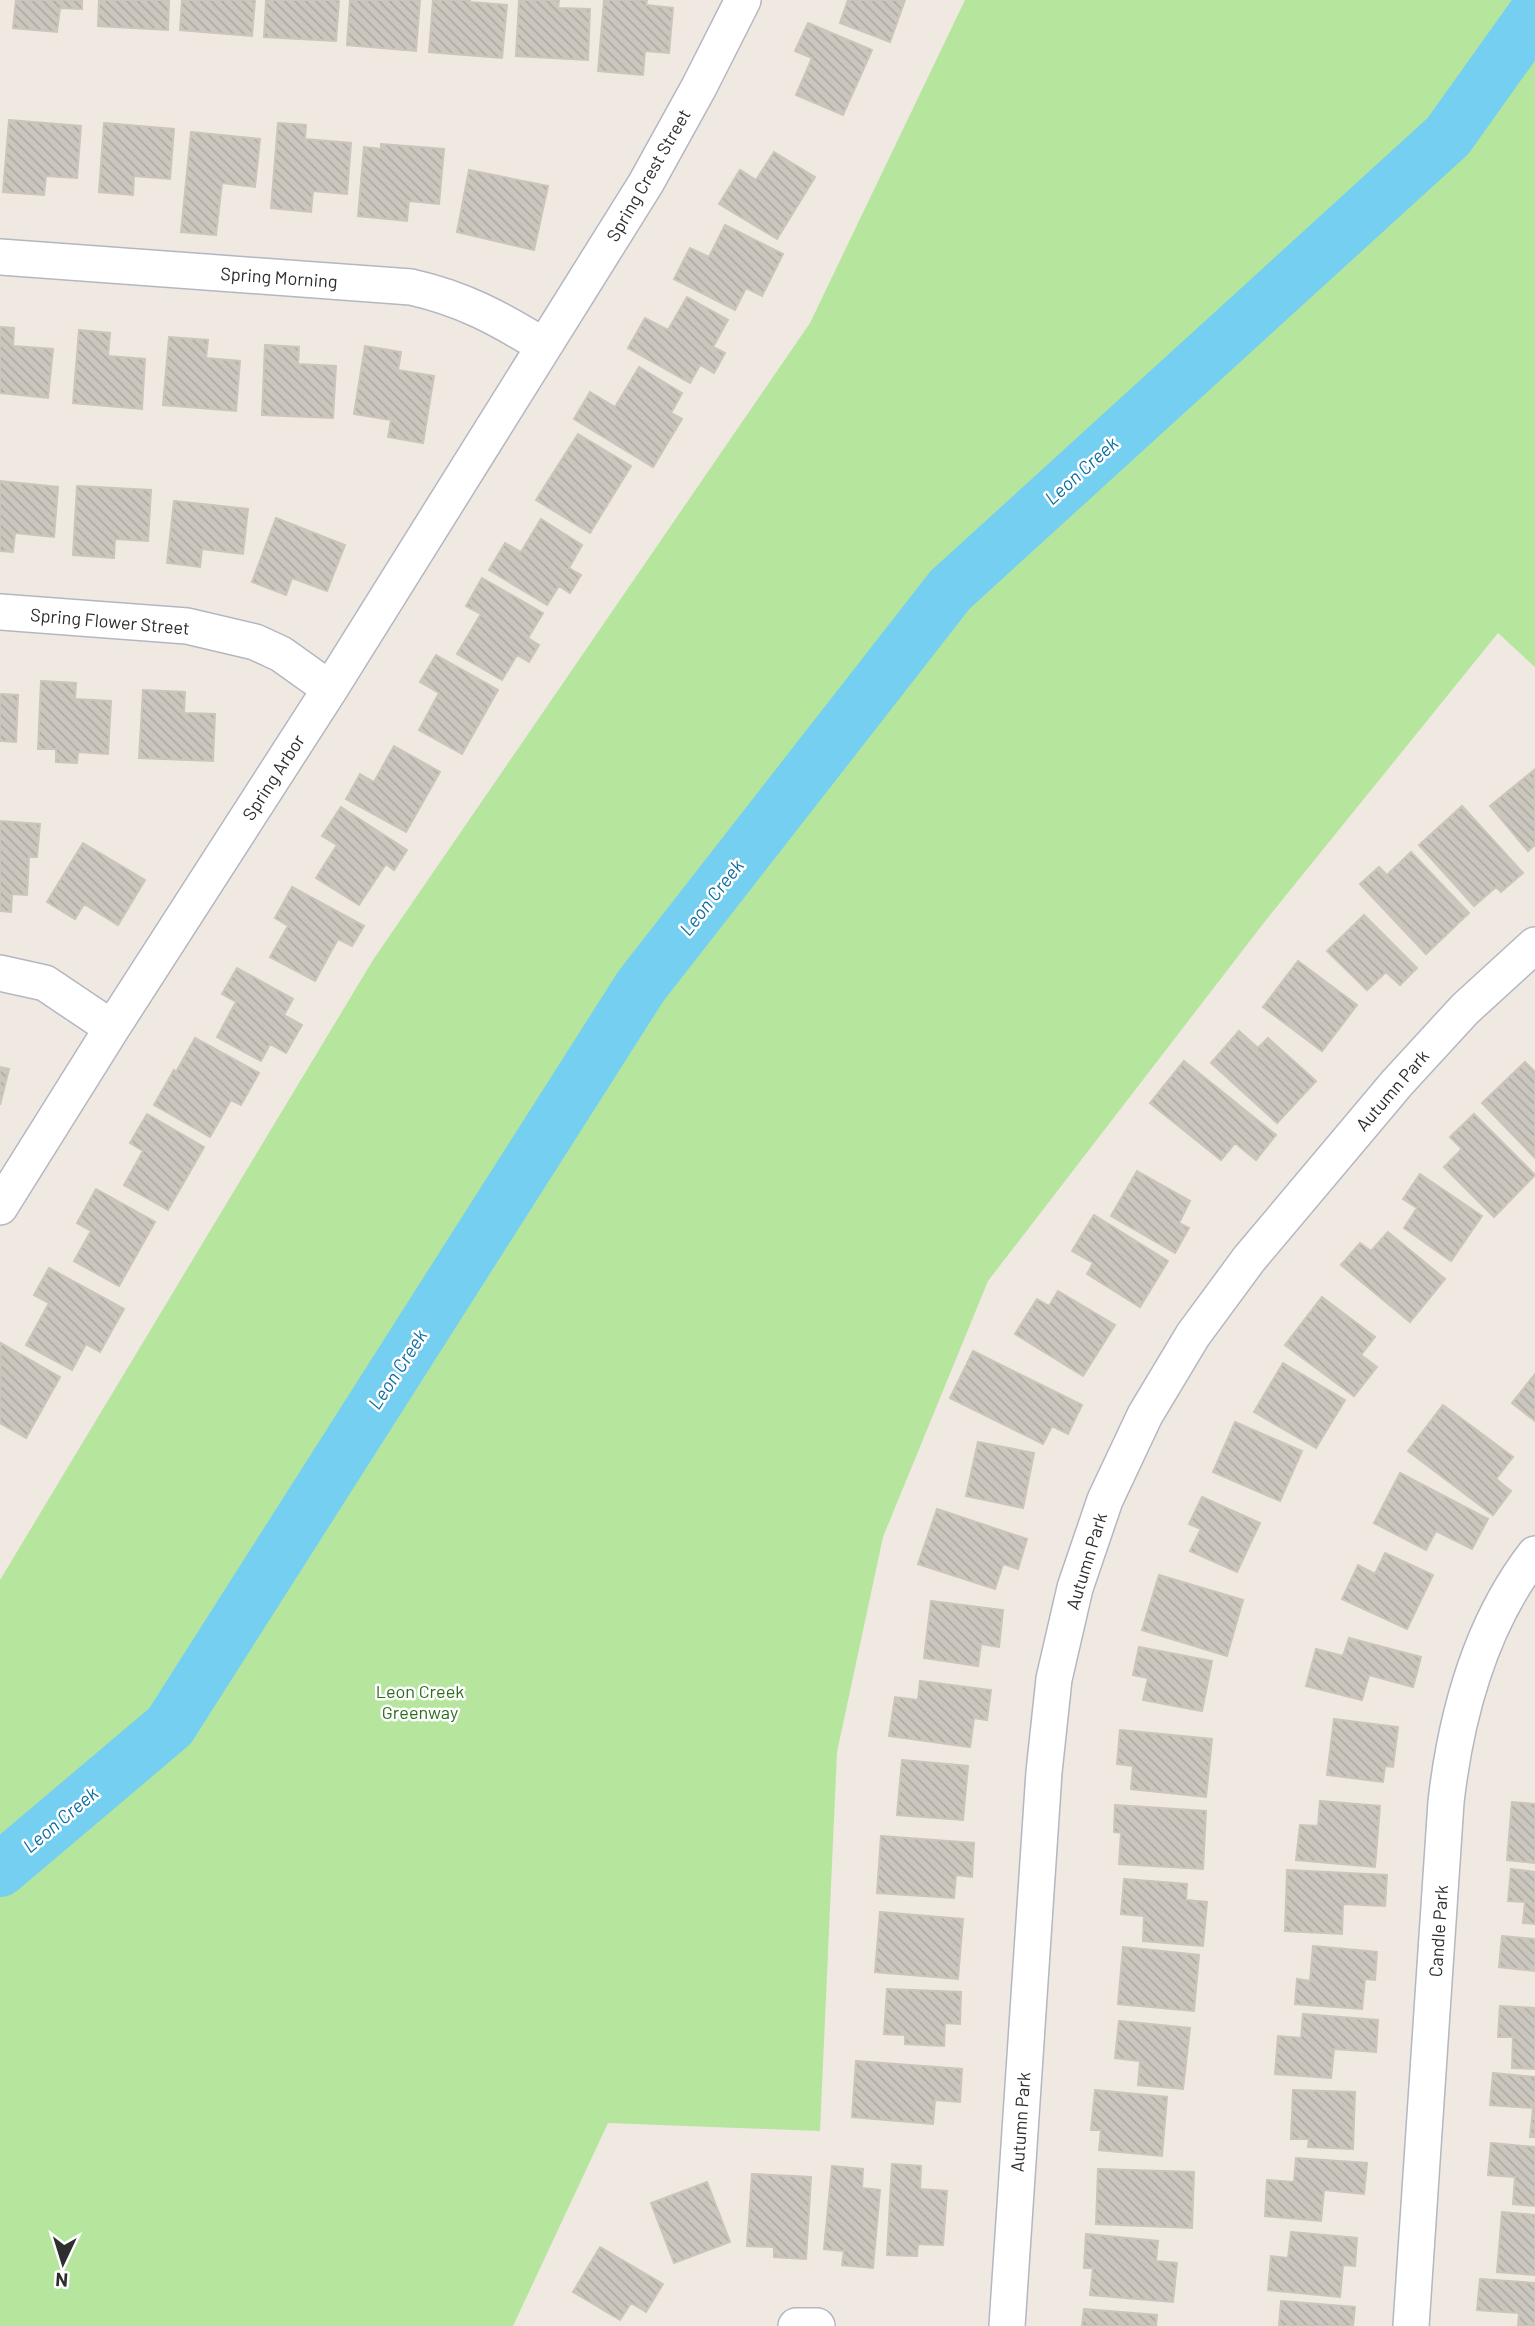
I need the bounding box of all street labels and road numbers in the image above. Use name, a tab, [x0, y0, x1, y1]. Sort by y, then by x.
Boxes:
street label: Spring Crest Street	[601, 105, 695, 245]
street label: Spring Morning	[220, 262, 338, 292]
street label: Spring Flower Street	[29, 603, 191, 639]
street label: Spring Arbor	[237, 730, 309, 824]
street label: Autumn Park	[1351, 1045, 1433, 1135]
street label: Autumn Park	[1061, 1510, 1111, 1612]
street label: Candle Park	[1424, 1884, 1452, 1978]
street label: Autumn Park	[1006, 2071, 1034, 2173]

